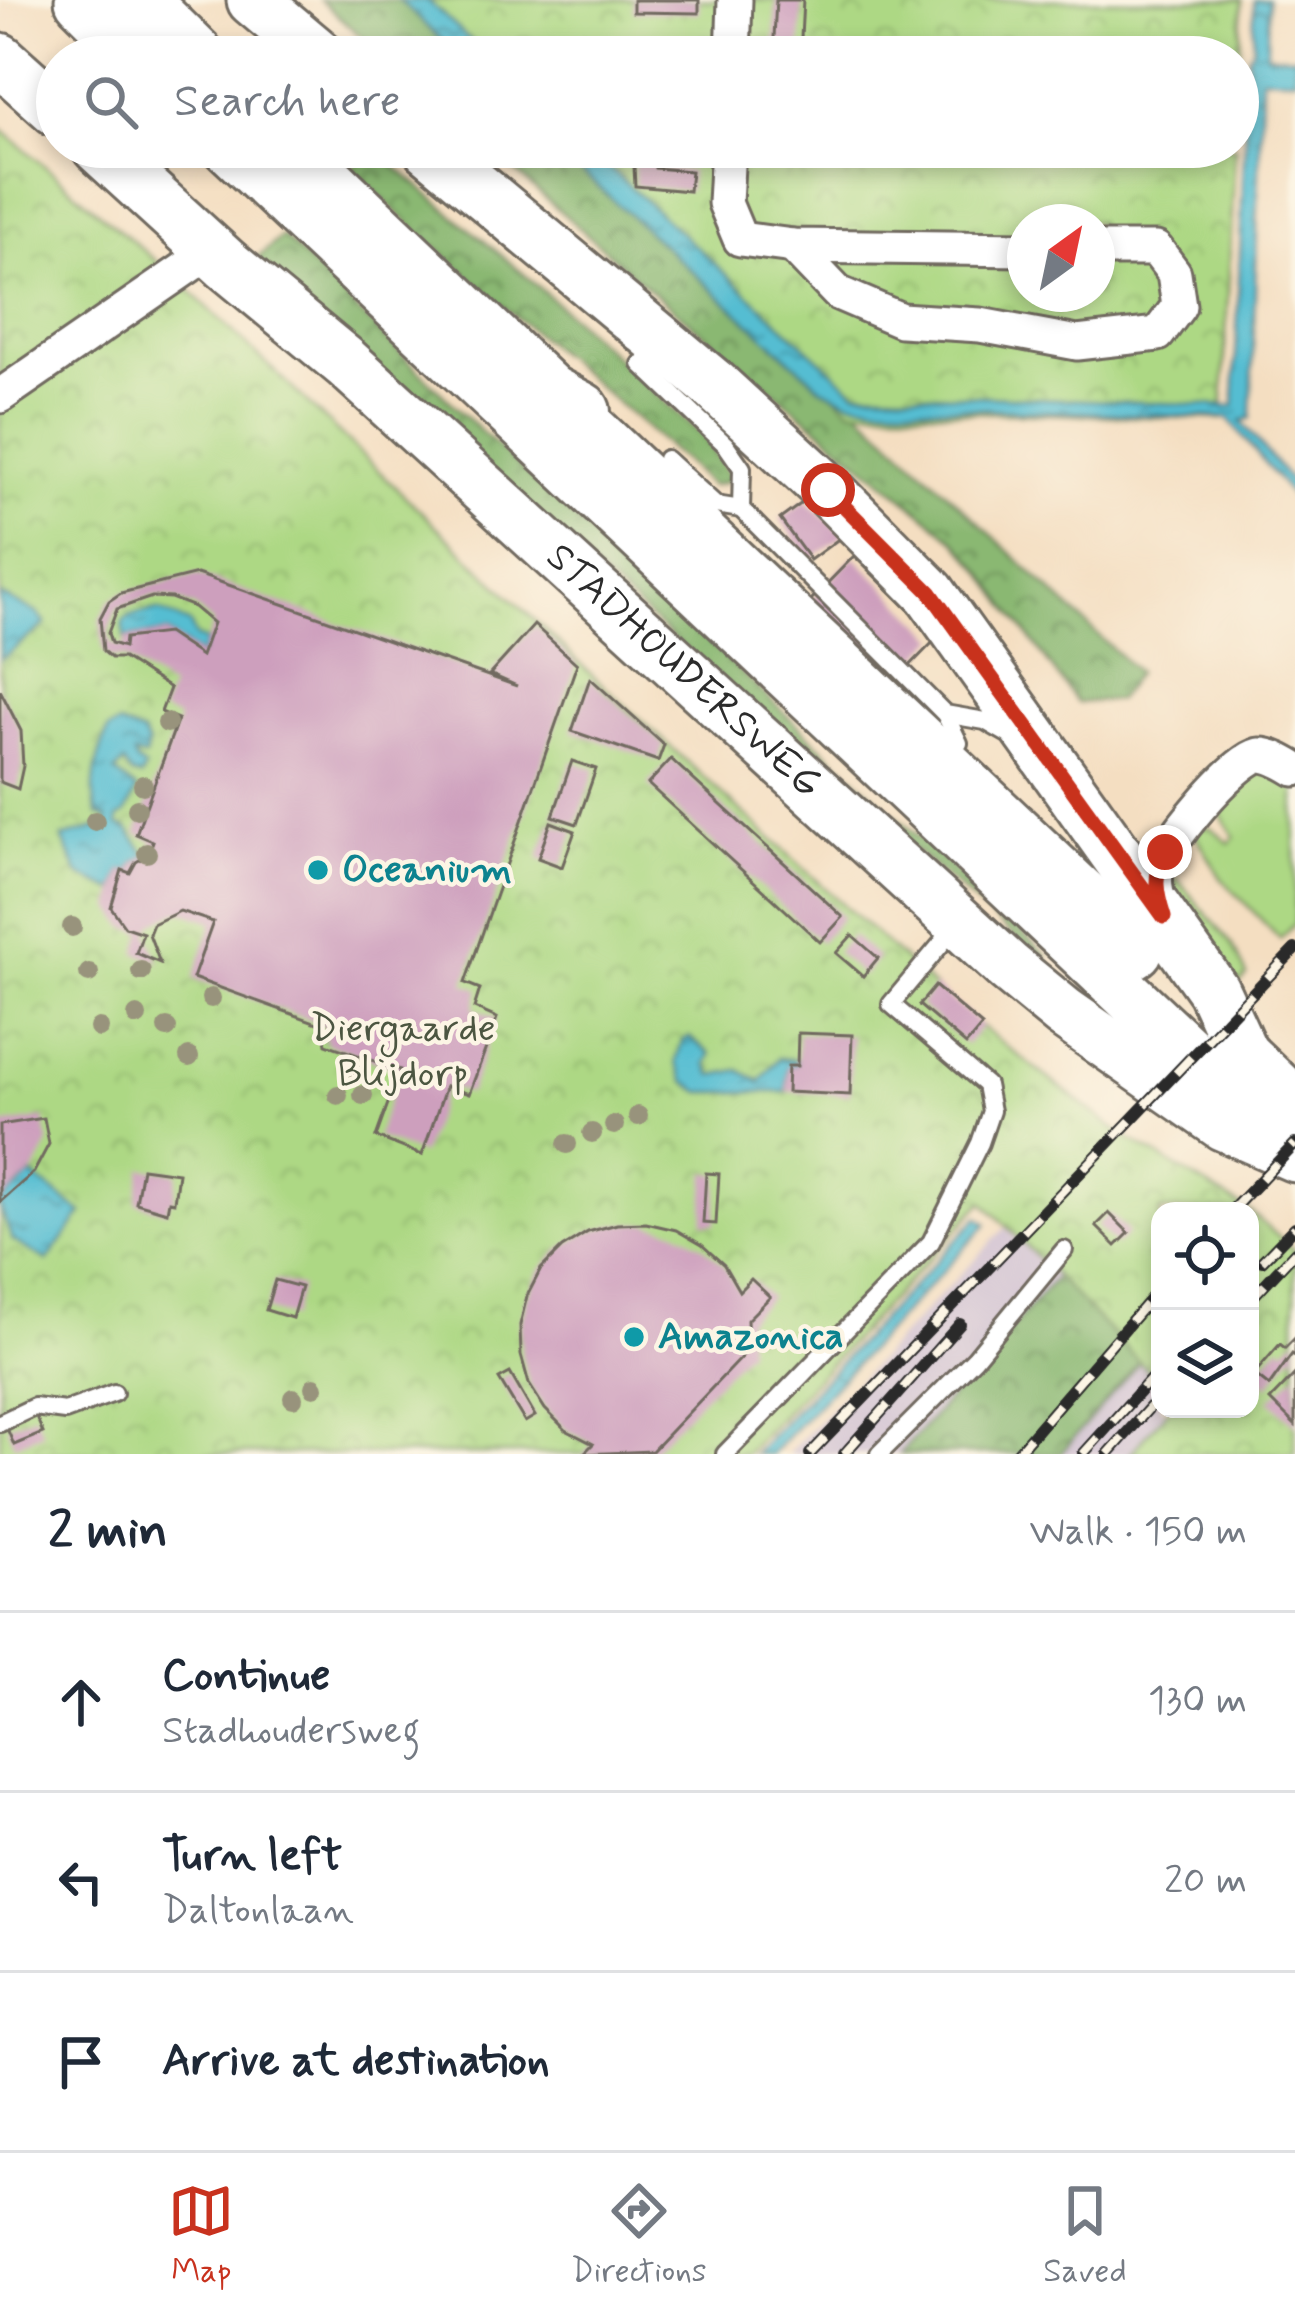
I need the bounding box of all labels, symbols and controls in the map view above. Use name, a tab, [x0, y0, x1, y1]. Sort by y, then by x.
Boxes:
search box	[36, 36, 1259, 168]
icon: search	[78, 69, 144, 135]
text: Search here	[174, 73, 401, 132]
north arrow	[1007, 204, 1115, 312]
route start	[801, 463, 855, 517]
street label: STADHOUDERSWEG	[535, 532, 832, 810]
route end	[1138, 825, 1192, 879]
place label: Oceanium	[342, 845, 512, 896]
marker: Oceanium	[305, 857, 331, 883]
park label: Diergaarde Blijdorp	[310, 1004, 496, 1100]
map controls	[1151, 1202, 1259, 1418]
button: locate	[1151, 1202, 1259, 1310]
button: layers	[1151, 1310, 1259, 1418]
place label: Amazonica	[658, 1312, 844, 1363]
marker: Amazonica	[621, 1324, 647, 1350]
text: 2 min	[48, 1499, 168, 1565]
text: Walk · 150 m	[1029, 1507, 1247, 1558]
text: Continue	[162, 1647, 330, 1706]
icon: ahead	[48, 1669, 114, 1735]
text: 130 m	[1148, 1676, 1247, 1727]
text: Stadhoudersweg	[162, 1706, 420, 1757]
text: Turn left	[162, 1827, 342, 1886]
icon: left	[48, 1849, 114, 1915]
text: 20 m	[1164, 1856, 1247, 1907]
text: Daltonlaan	[162, 1886, 354, 1937]
icon: arrive	[48, 2029, 114, 2095]
text: Arrive at destination	[162, 2032, 550, 2091]
tab: Map	[168, 2178, 234, 2294]
tab: Directions	[571, 2178, 707, 2294]
tab: Saved	[1043, 2178, 1127, 2294]

